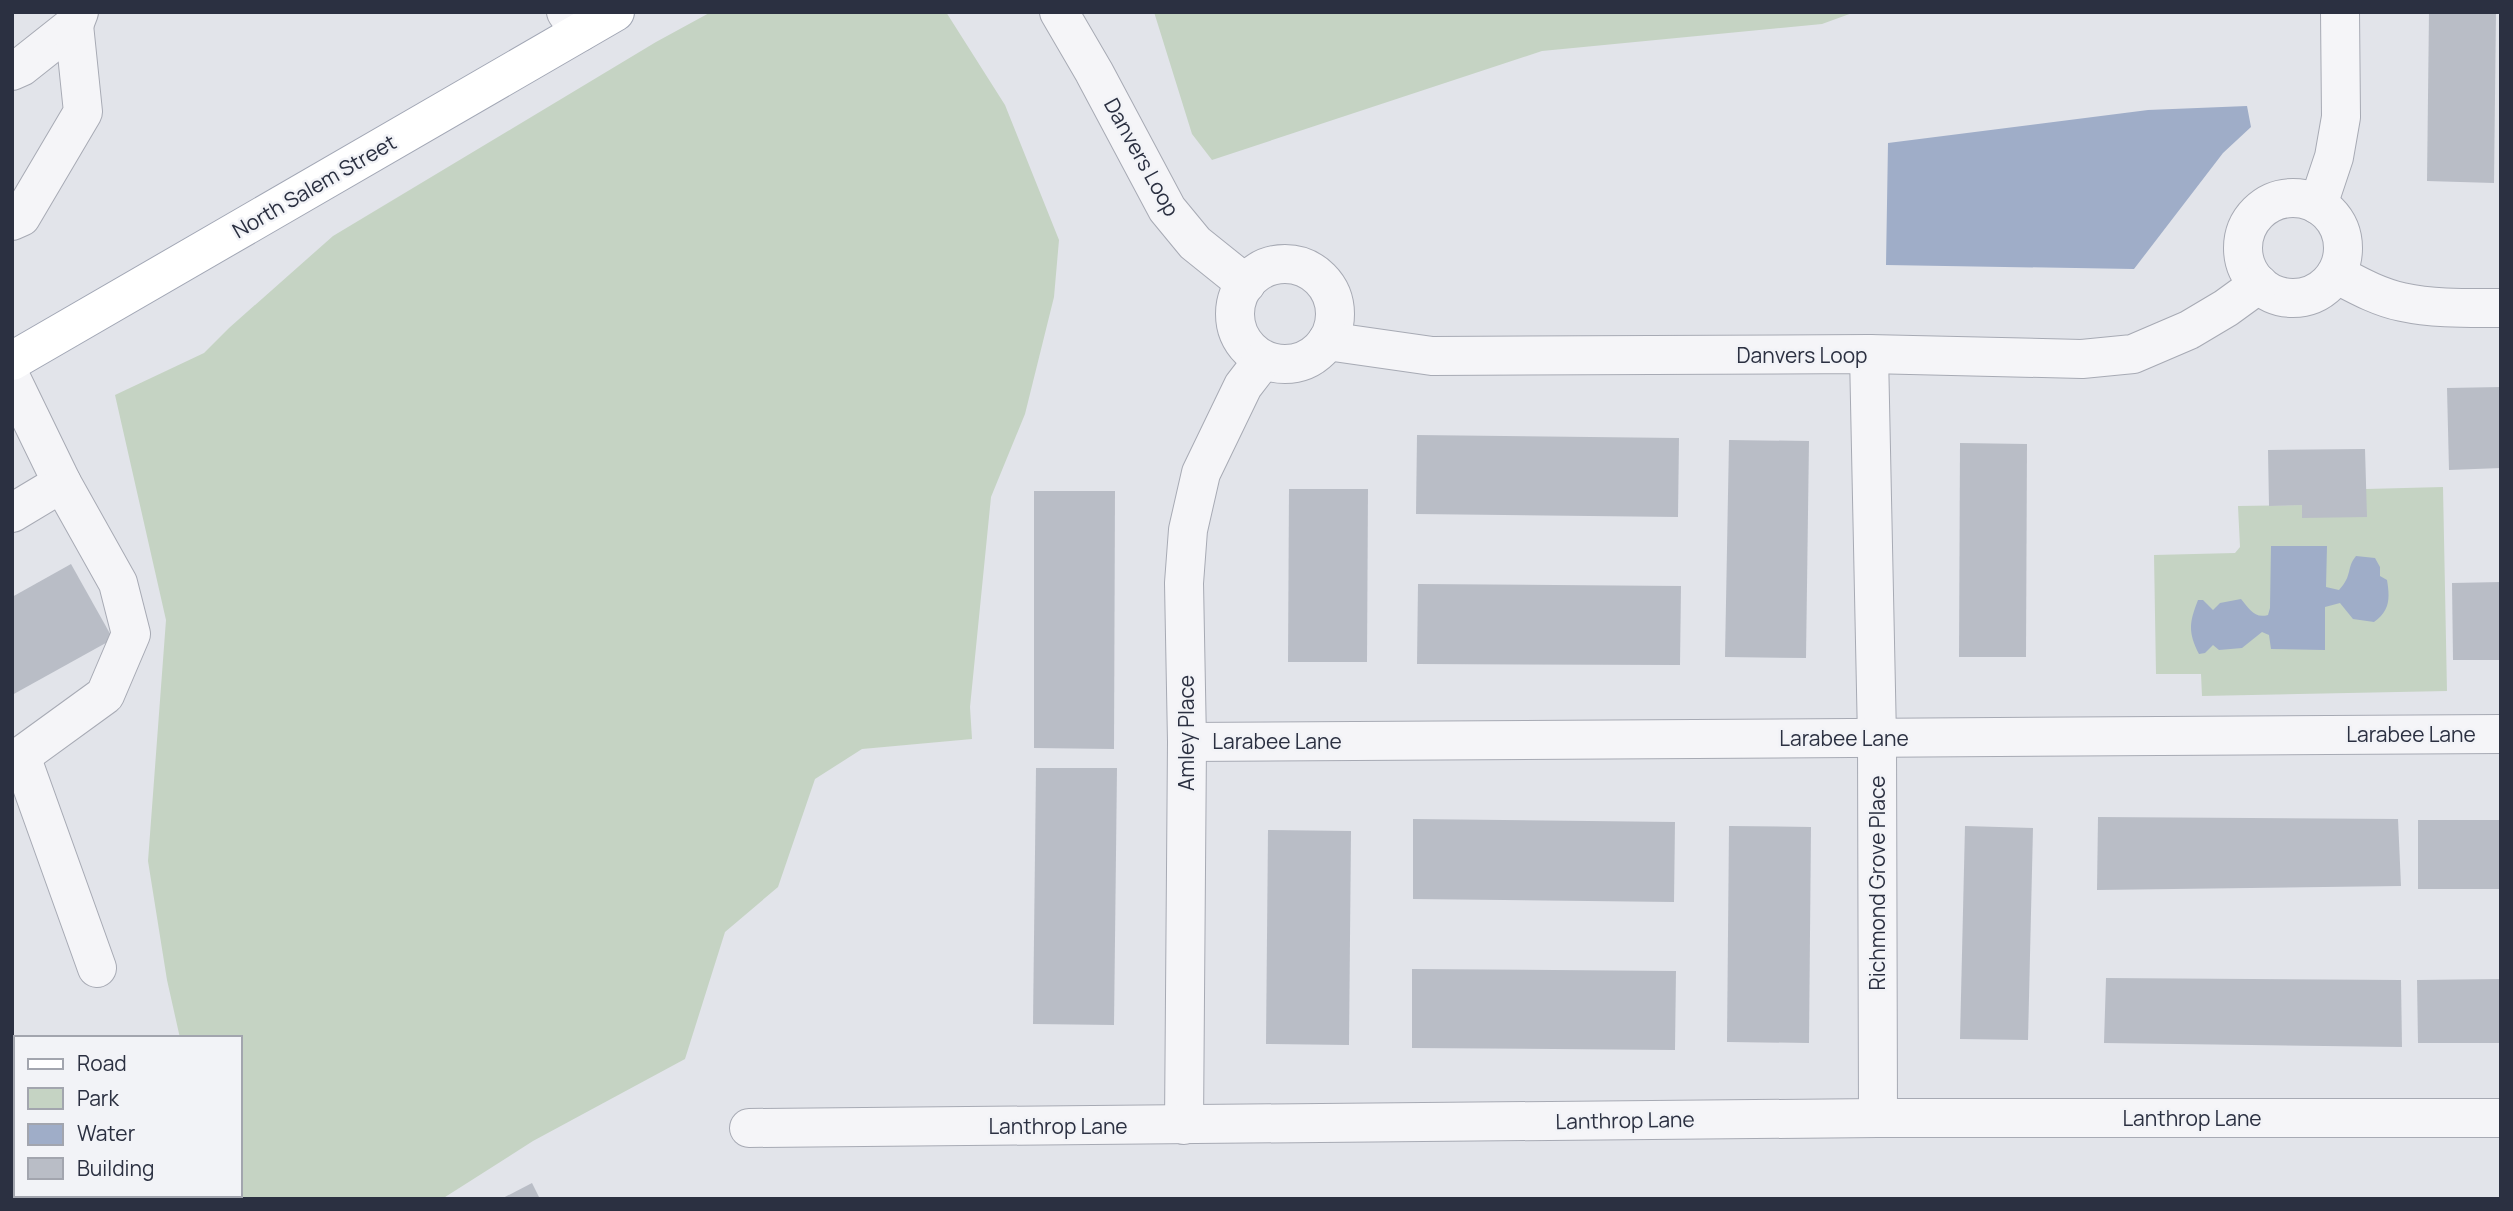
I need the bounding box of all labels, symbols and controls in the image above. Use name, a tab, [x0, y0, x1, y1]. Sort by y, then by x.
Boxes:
street label: Danvers Loop	[1098, 93, 1186, 221]
street label: North Salem Street	[227, 128, 401, 244]
street label: Danvers Loop	[1736, 341, 1868, 369]
street label: Amley Place	[1172, 675, 1200, 791]
street label: Larabee Lane	[2346, 720, 2476, 748]
street label: Larabee Lane	[1779, 724, 1909, 752]
street label: Larabee Lane	[1212, 727, 1342, 755]
street label: Richmond Grove Place	[1863, 775, 1891, 991]
legend	[14, 1036, 242, 1197]
text: Road	[77, 1049, 127, 1077]
text: Park	[77, 1084, 119, 1112]
street label: Lanthrop Lane	[2122, 1104, 2262, 1132]
street label: Lanthrop Lane	[1555, 1105, 1695, 1135]
street label: Lanthrop Lane	[988, 1112, 1128, 1140]
text: Water	[77, 1119, 136, 1147]
text: Building	[77, 1154, 154, 1182]

